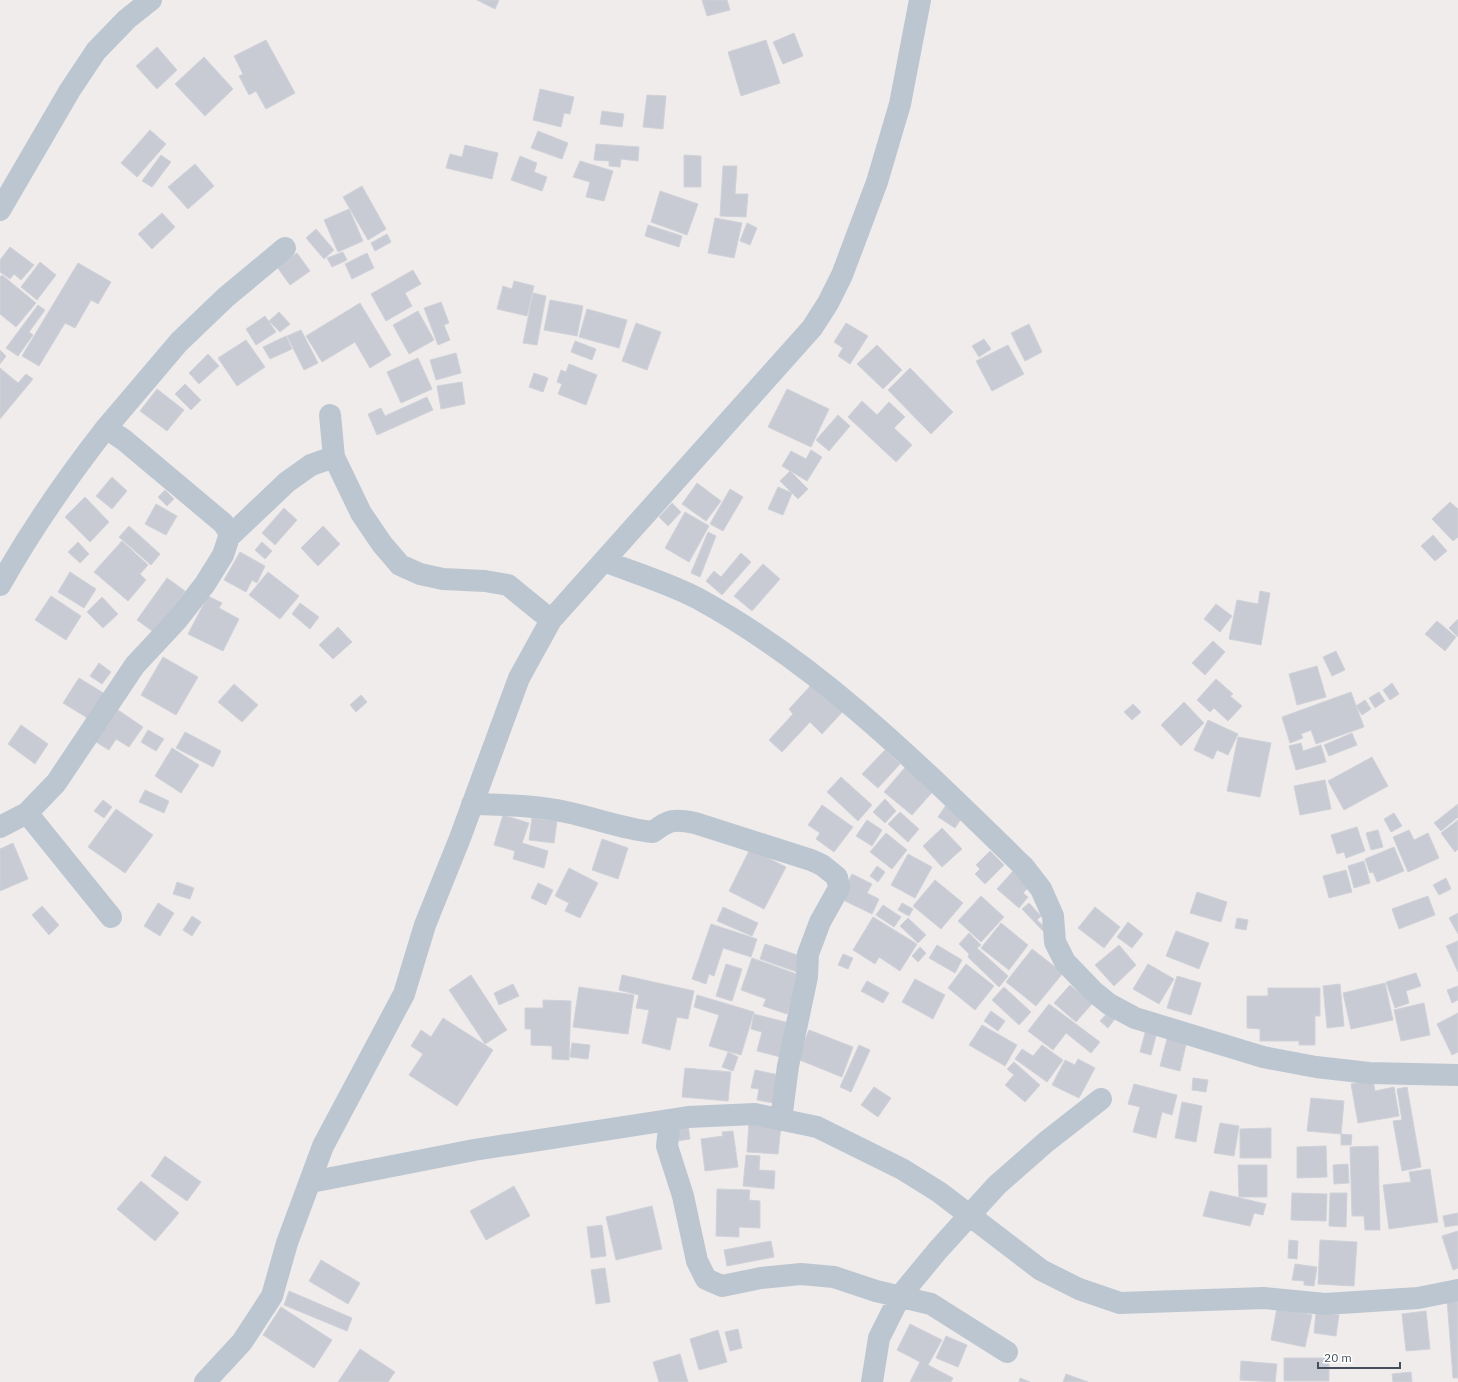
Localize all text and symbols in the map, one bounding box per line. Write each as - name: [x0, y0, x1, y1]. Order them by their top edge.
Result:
- scale bar: [1318, 1344, 1400, 1370]
- text: 20 m: [1324, 1350, 1352, 1365]

